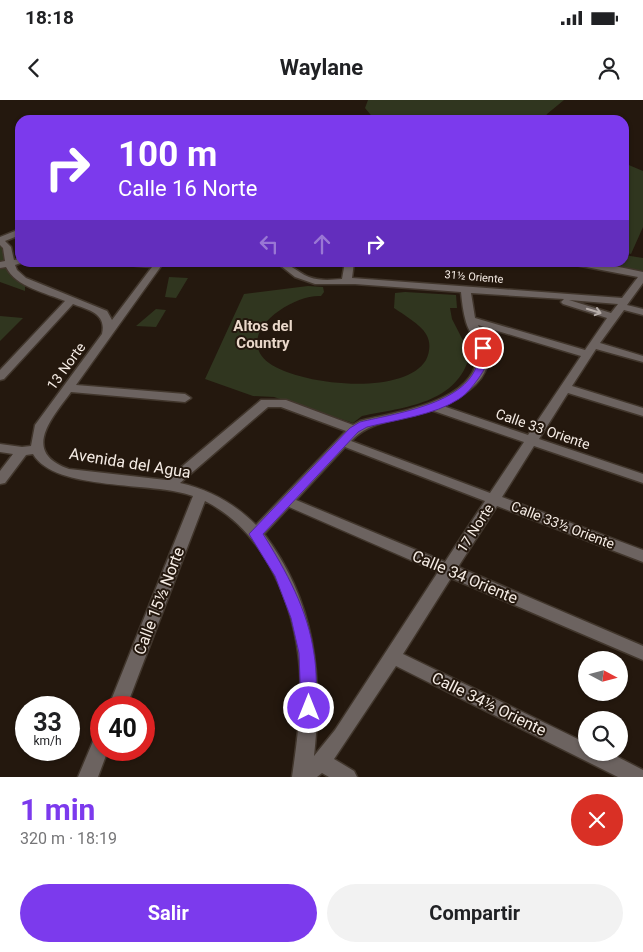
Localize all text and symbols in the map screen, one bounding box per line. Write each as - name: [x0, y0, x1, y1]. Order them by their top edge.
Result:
- text: 18:18: [25, 6, 74, 29]
- icon: back: [20, 54, 48, 82]
- icon: person: [595, 54, 623, 82]
- text: Waylane: [280, 55, 363, 80]
- text: 100 m: [118, 134, 217, 175]
- icon: right: [35, 135, 100, 200]
- text: Calle 16 Norte: [118, 176, 257, 201]
- icon: left: [255, 230, 283, 258]
- icon: ahead: [308, 230, 336, 258]
- icon: right: [361, 230, 389, 258]
- street label: 31½ Oriente: [444, 268, 504, 286]
- one-way arrow: [586, 306, 602, 316]
- district label: Altos del Country: [233, 317, 293, 352]
- pin: [462, 327, 504, 369]
- icon: arrive: [469, 334, 497, 362]
- street label: 13 Norte: [44, 339, 88, 393]
- street label: Calle 33 Oriente: [494, 405, 592, 453]
- street label: Avenida del Agua: [68, 444, 192, 482]
- street label: Calle 33½ Oriente: [509, 498, 617, 552]
- street label: 17 Norte: [454, 501, 496, 555]
- street label: Calle 15½ Norte: [130, 544, 188, 658]
- street label: Calle 34 Oriente: [409, 546, 521, 608]
- north arrow: [578, 651, 628, 701]
- map controls: [578, 651, 628, 761]
- street label: Calle 34½ Oriente: [429, 668, 549, 740]
- position arrow: [282, 681, 334, 733]
- speed limit sign: 40: [90, 696, 155, 761]
- text: 33: [33, 708, 62, 737]
- button: search: [578, 711, 628, 761]
- text: km/h: [33, 734, 62, 748]
- text: 1 min: [20, 792, 95, 827]
- button: close: [571, 794, 623, 846]
- text: 320 m · 18:19: [20, 829, 117, 848]
- button: Salir: [20, 884, 317, 942]
- button: Compartir: [327, 884, 623, 942]

